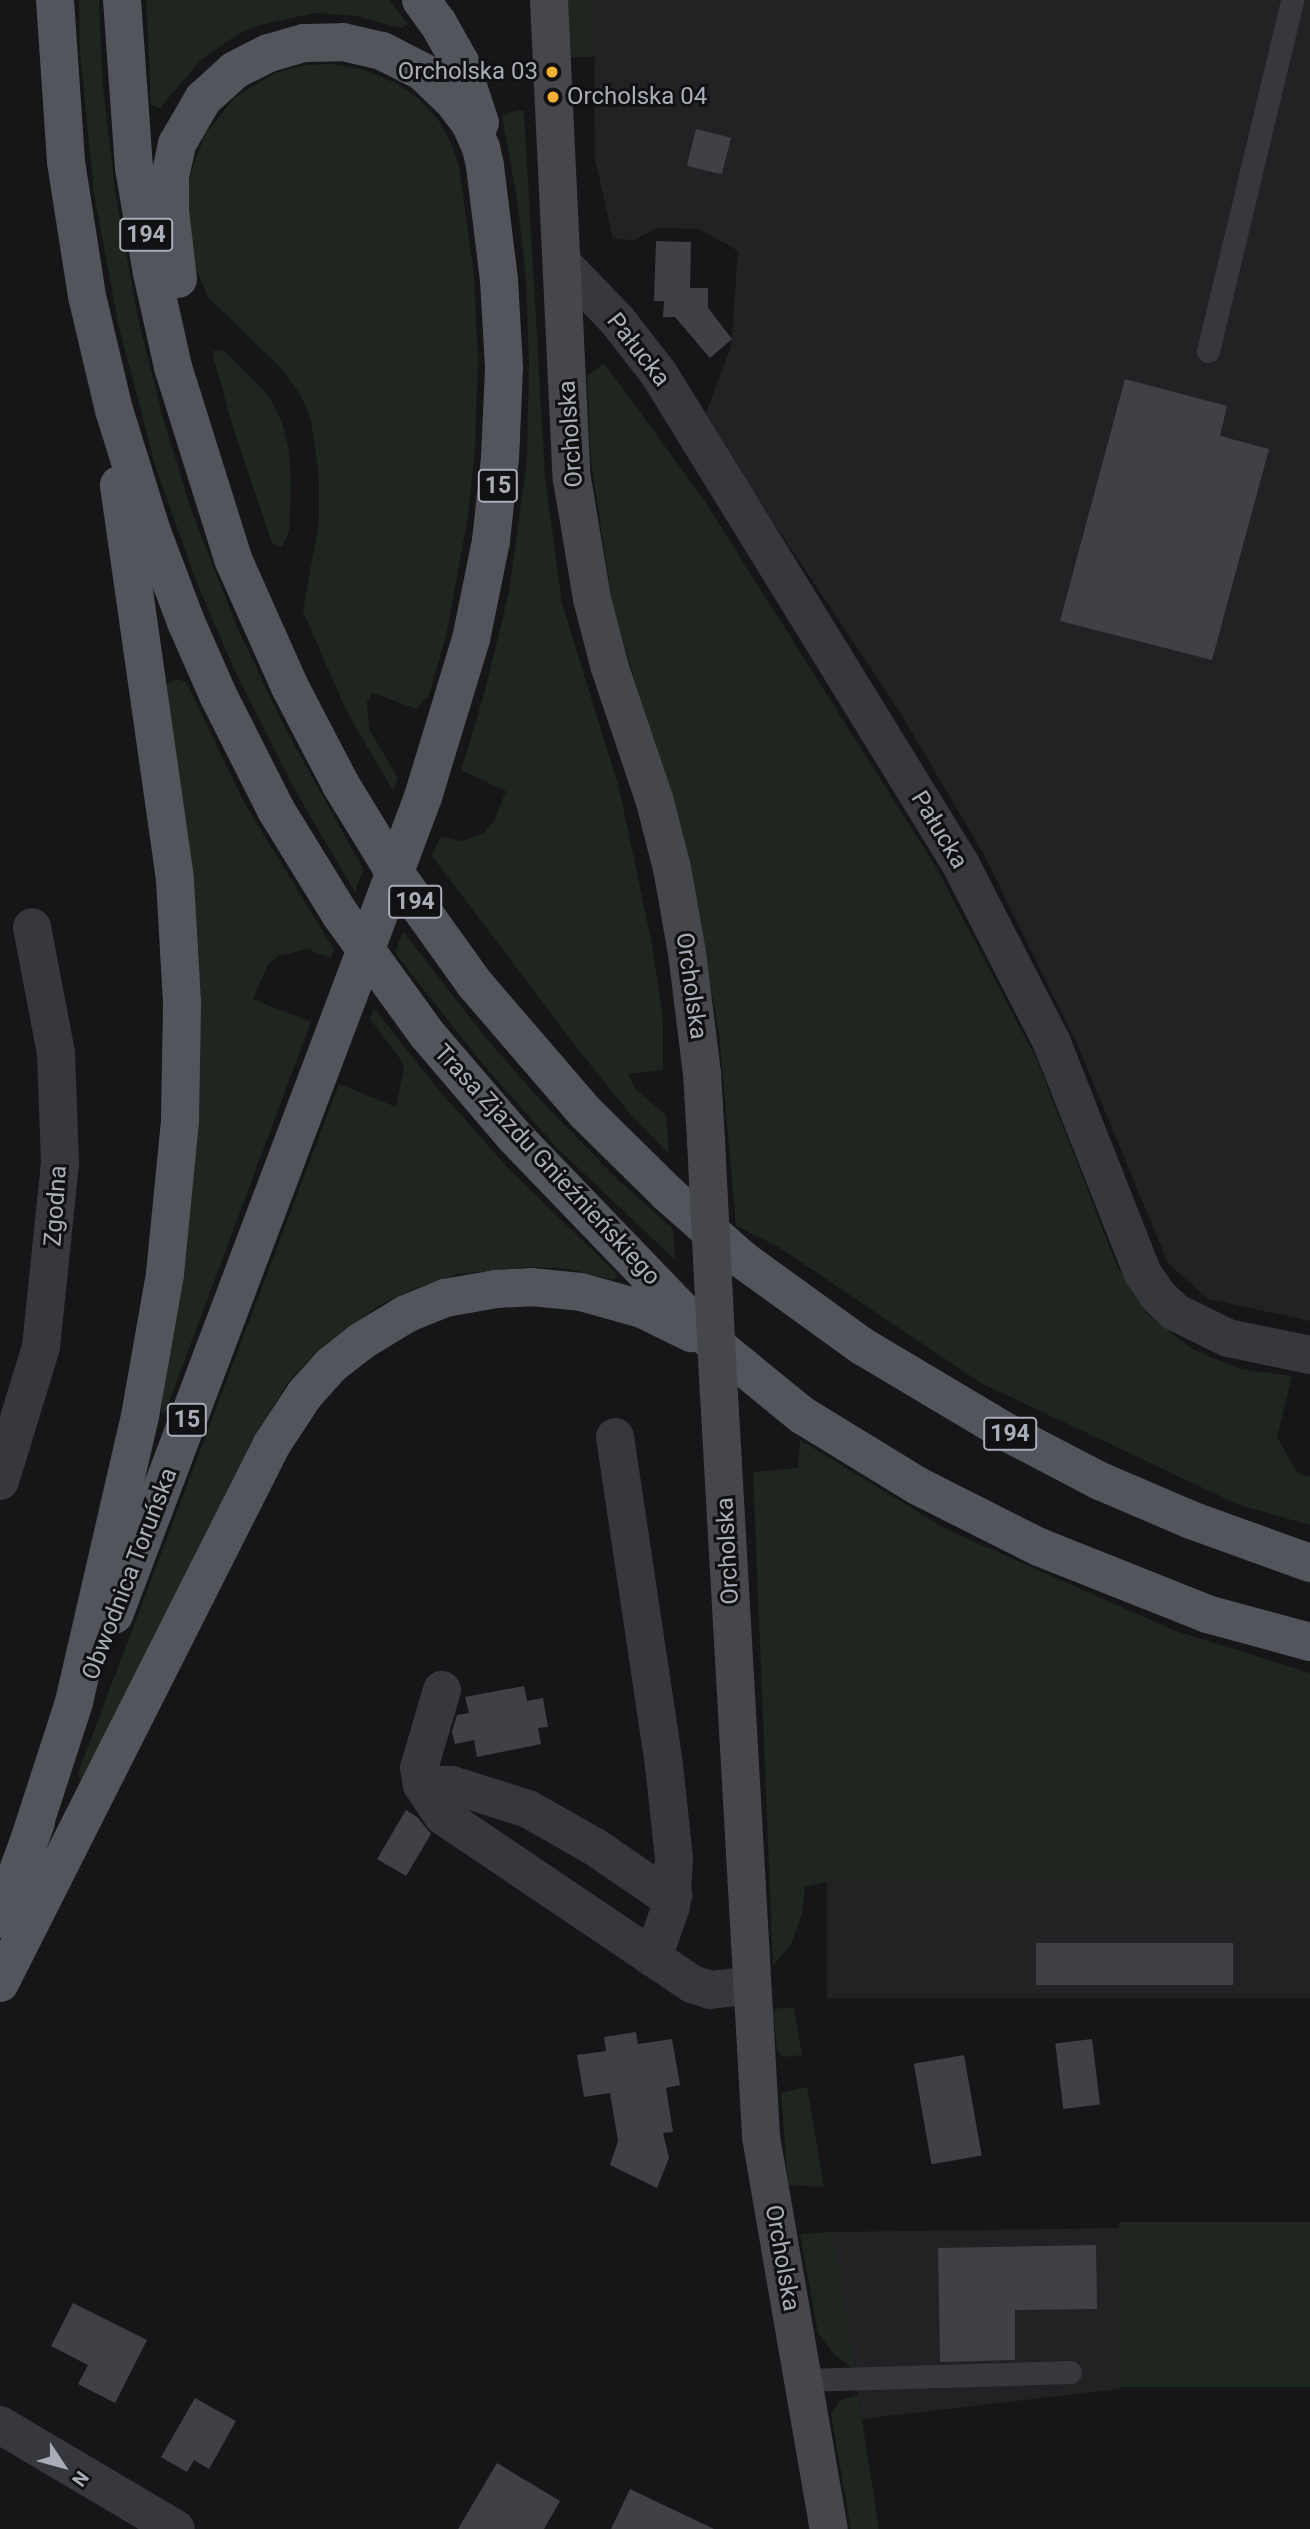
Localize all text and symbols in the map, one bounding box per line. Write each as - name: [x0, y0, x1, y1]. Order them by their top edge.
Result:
- place label: Orcholska 03: [398, 58, 538, 86]
- marker: Orcholska 03: [544, 64, 560, 80]
- place label: Orcholska 04: [567, 83, 707, 111]
- marker: Orcholska 04: [545, 89, 561, 105]
- road number: 194: [118, 216, 174, 254]
- street label: Pałucka: [600, 307, 676, 393]
- street label: Orcholska: [553, 379, 589, 489]
- road number: 15: [477, 466, 519, 506]
- street label: Pałucka: [905, 786, 973, 874]
- road number: 194: [387, 882, 443, 922]
- street label: Orcholska: [669, 931, 713, 1041]
- street label: Trasa Zjazdu Gnieźnieńskiego: [428, 1039, 666, 1291]
- street label: Zgodna: [39, 1165, 73, 1247]
- road number: 15: [166, 1400, 208, 1440]
- road number: 194: [982, 1414, 1038, 1454]
- street label: Obwodnica Toruńska: [76, 1464, 184, 1684]
- street label: Orcholska: [711, 1497, 745, 1605]
- street label: Orcholska: [758, 2203, 806, 2313]
- north arrow: [28, 2431, 98, 2501]
- text: N: [67, 2466, 94, 2491]

